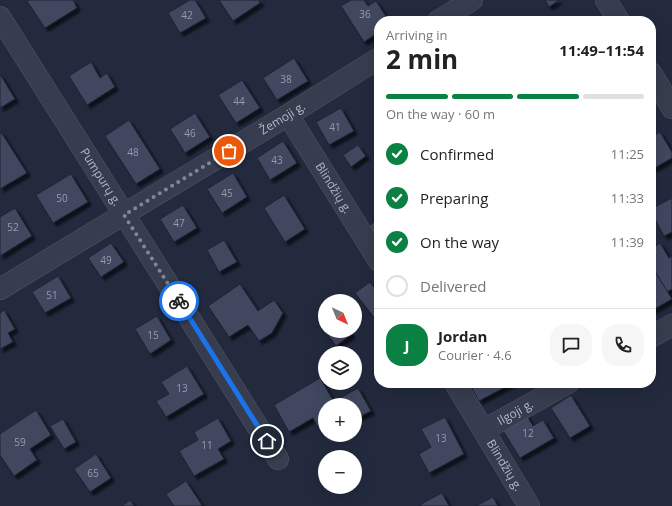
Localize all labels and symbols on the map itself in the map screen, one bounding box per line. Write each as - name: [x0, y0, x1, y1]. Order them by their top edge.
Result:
- house number: 36: [359, 7, 371, 21]
- house number: 42: [181, 8, 193, 22]
- house number: 38: [280, 72, 292, 86]
- house number: 44: [233, 94, 245, 108]
- street label: Žemoji g.: [256, 97, 308, 138]
- house number: 41: [329, 120, 341, 134]
- house number: 46: [184, 126, 196, 140]
- pin: [212, 134, 246, 168]
- street label: Pumpurų g.: [76, 144, 126, 209]
- house number: 48: [127, 145, 139, 159]
- house number: 43: [271, 153, 283, 167]
- street label: Blindžių g.: [312, 159, 356, 217]
- house number: 45: [221, 186, 233, 200]
- house number: 50: [56, 191, 68, 205]
- house number: 47: [173, 216, 185, 230]
- house number: 52: [7, 220, 19, 234]
- house number: 49: [100, 253, 112, 267]
- courier: [159, 281, 199, 321]
- house number: 51: [46, 288, 58, 302]
- north arrow: [318, 294, 362, 338]
- house number: 15: [147, 328, 159, 342]
- house number: 13: [176, 381, 188, 395]
- street label: Ilgoji g.: [494, 395, 536, 429]
- pin: [250, 424, 284, 458]
- house number: 12: [522, 426, 534, 440]
- house number: 13: [435, 431, 447, 445]
- house number: 59: [14, 435, 26, 449]
- street label: Blindžių g.: [483, 436, 527, 494]
- house number: 11: [201, 438, 213, 452]
- house number: 65: [87, 466, 99, 480]

